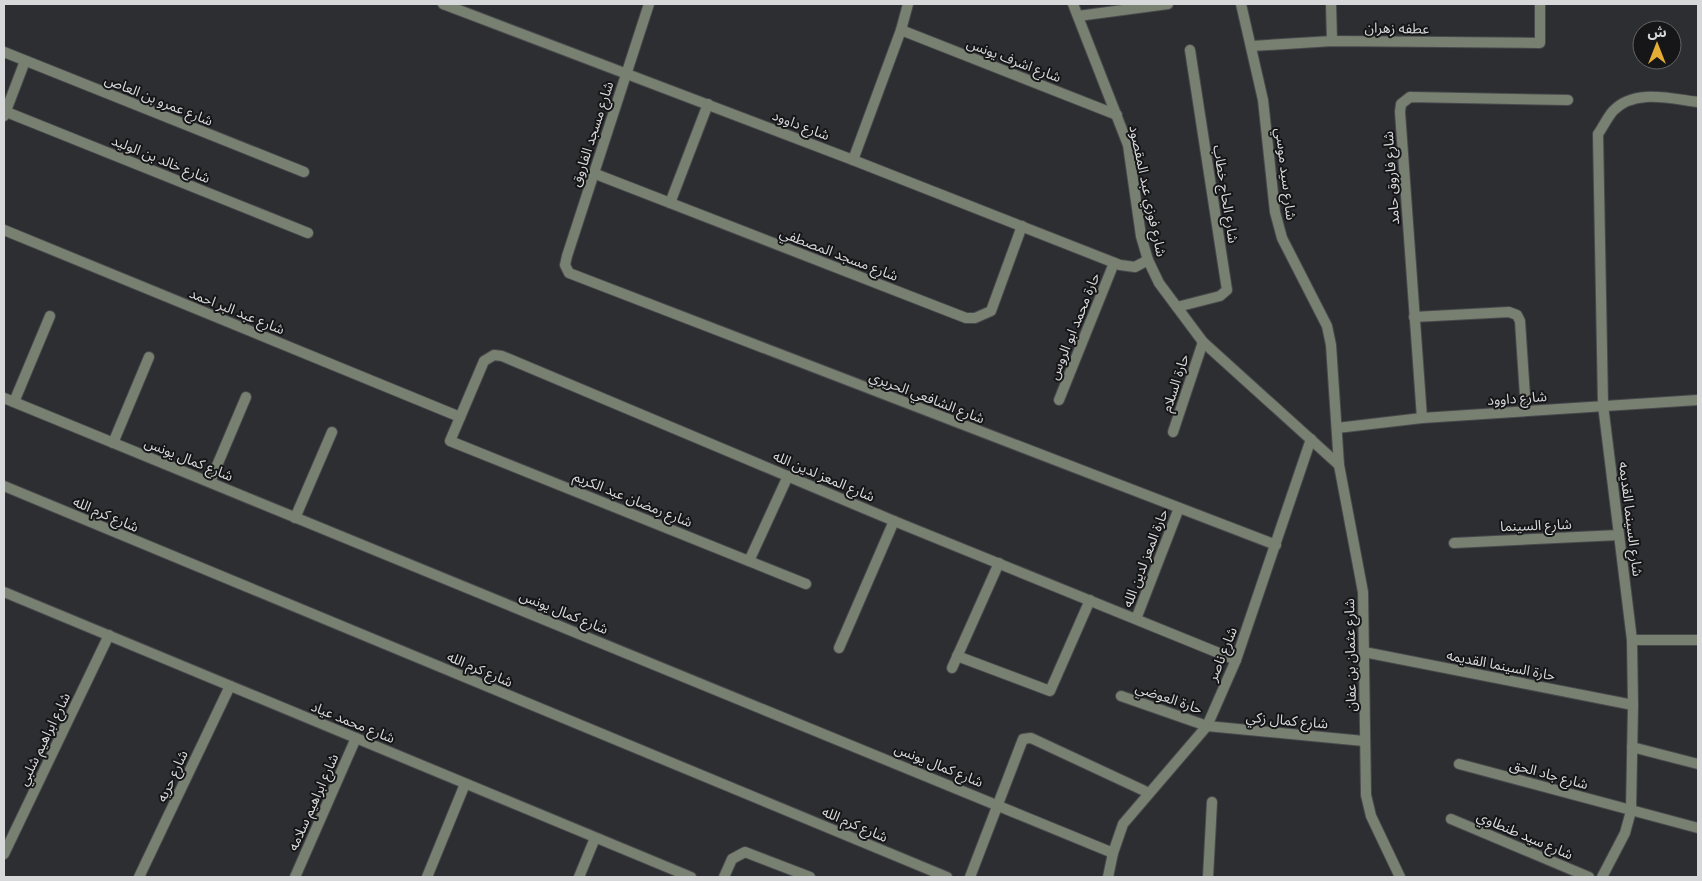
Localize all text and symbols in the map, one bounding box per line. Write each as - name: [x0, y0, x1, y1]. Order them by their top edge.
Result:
- street label: عطفه زهران: [1364, 19, 1430, 38]
- north arrow: [1632, 20, 1682, 70]
- text: ش: [1647, 24, 1667, 40]
- street label: شارع اشرف يونس: [964, 35, 1063, 88]
- street label: شارع عمرو بن العاص: [102, 71, 215, 132]
- street label: شارع مسجد الفاروق: [567, 79, 619, 190]
- street label: شارع داوود: [769, 107, 832, 146]
- street label: شارع فوزي عبد المقصود: [1123, 124, 1170, 259]
- street label: شارع سيد موسي: [1269, 127, 1300, 222]
- street label: شارع فاروق حامد: [1380, 130, 1405, 225]
- street label: شارع خالد بن الوليد: [108, 132, 213, 189]
- street label: شارع الحاج خطاب: [1207, 144, 1242, 245]
- street label: شارع مسجد المصطفي: [777, 224, 900, 287]
- street label: حارة محمد ابو الروس: [1045, 270, 1104, 382]
- street label: شارع عبد البر احمد: [186, 285, 287, 340]
- street label: حارة السلام: [1158, 352, 1195, 415]
- street label: شارع الشافعي الحريري: [866, 368, 987, 429]
- street label: شارع داوود: [1487, 388, 1548, 411]
- street label: شارع كمال يونس: [141, 434, 236, 487]
- street label: شارع المعز لدين الله: [770, 447, 877, 507]
- street label: شارع السينما القديمه: [1613, 461, 1646, 578]
- street label: شارع رمضان عبد الكريم: [570, 468, 695, 533]
- street label: شارع كرم الله: [70, 493, 141, 538]
- street label: حارة المعز لدين الله: [1119, 507, 1172, 610]
- street label: شارع السينما: [1500, 516, 1572, 537]
- street label: شارع كمال يونس: [516, 587, 611, 640]
- street label: شارع عثمان بن عفان: [1341, 598, 1362, 712]
- street label: شارع ناصر: [1204, 625, 1243, 685]
- street label: حارة السينما القديمه: [1445, 647, 1557, 684]
- street label: شارع كرم الله: [444, 648, 515, 693]
- street label: حارة العوضي: [1132, 679, 1205, 720]
- street label: شارع ابراهيم شلبي: [15, 690, 76, 789]
- street label: شارع محمد عياد: [308, 698, 397, 749]
- street label: شارع كمال زكي: [1245, 708, 1329, 735]
- street label: شارع كمال يونس: [891, 740, 986, 793]
- street label: شارع حريه: [153, 748, 194, 806]
- street label: شارع ابراهيم سلامه: [284, 751, 344, 854]
- street label: شارع جاد الحق: [1507, 756, 1590, 795]
- street label: شارع كرم الله: [819, 803, 890, 848]
- street label: شارع سيد طنطاوي: [1473, 808, 1576, 865]

